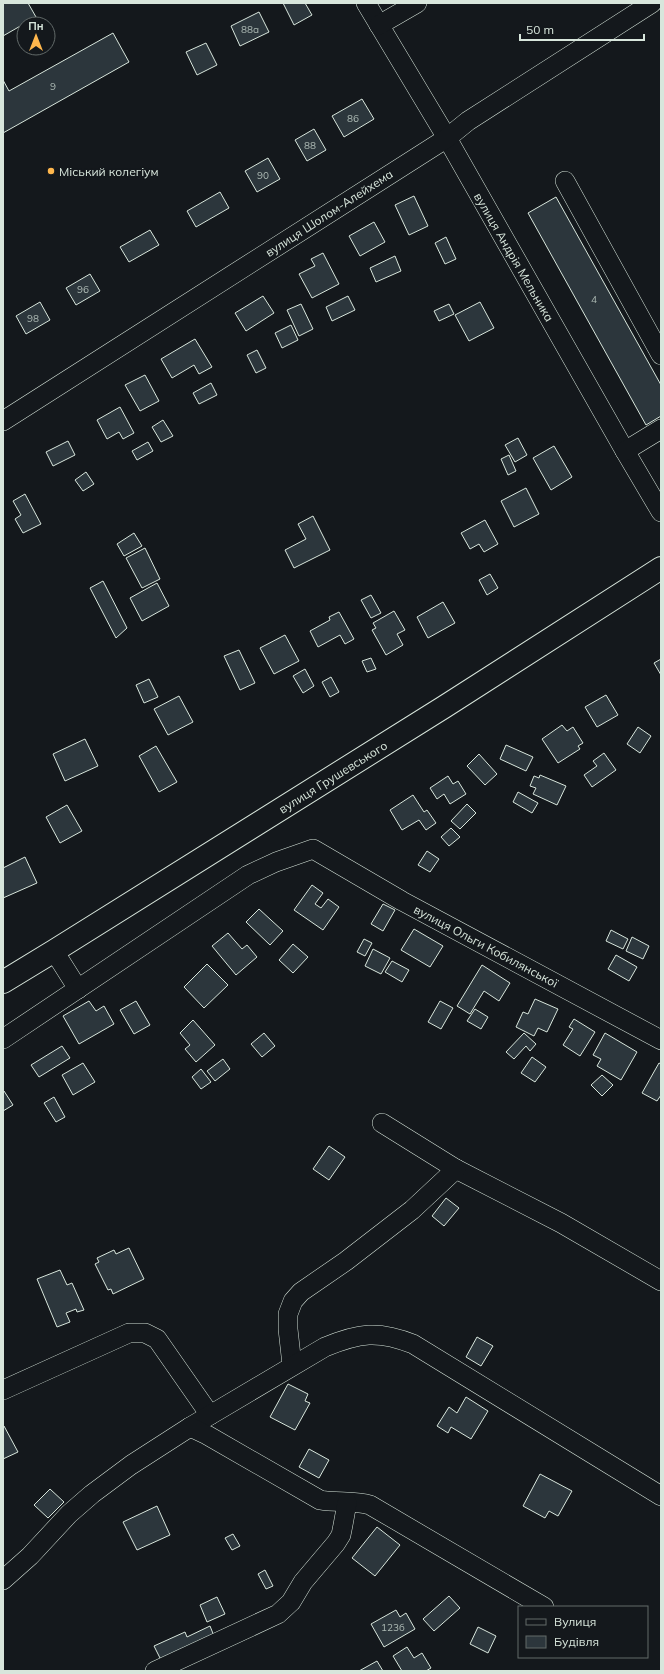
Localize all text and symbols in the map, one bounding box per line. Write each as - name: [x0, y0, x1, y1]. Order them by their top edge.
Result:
- north arrow: [16, 16, 56, 56]
- scale bar: [520, 16, 644, 42]
- text: Пн: [28, 19, 44, 33]
- text: 50 m: [526, 22, 554, 37]
- house number: 88а: [241, 23, 259, 36]
- house number: 9: [50, 80, 56, 93]
- house number: 86: [347, 112, 359, 125]
- house number: 88: [304, 139, 316, 152]
- place label: Міський колегіум: [59, 164, 159, 179]
- marker: Міський колегіум: [46, 166, 56, 176]
- street label: вулиця Шолом-Алейхема: [262, 166, 396, 260]
- house number: 90: [257, 169, 269, 182]
- street label: вулиця Андрія Мельника: [471, 190, 557, 324]
- house number: 96: [77, 283, 89, 296]
- house number: 4: [591, 293, 597, 306]
- house number: 98: [27, 312, 39, 325]
- street label: вулиця Грушевського: [276, 737, 390, 816]
- street label: вулиця Ольги Кобилянської: [411, 902, 562, 991]
- legend: [518, 1606, 648, 1658]
- text: Вулиця: [554, 1614, 596, 1629]
- house number: 123б: [381, 1621, 405, 1634]
- text: Будівля: [554, 1634, 599, 1649]

